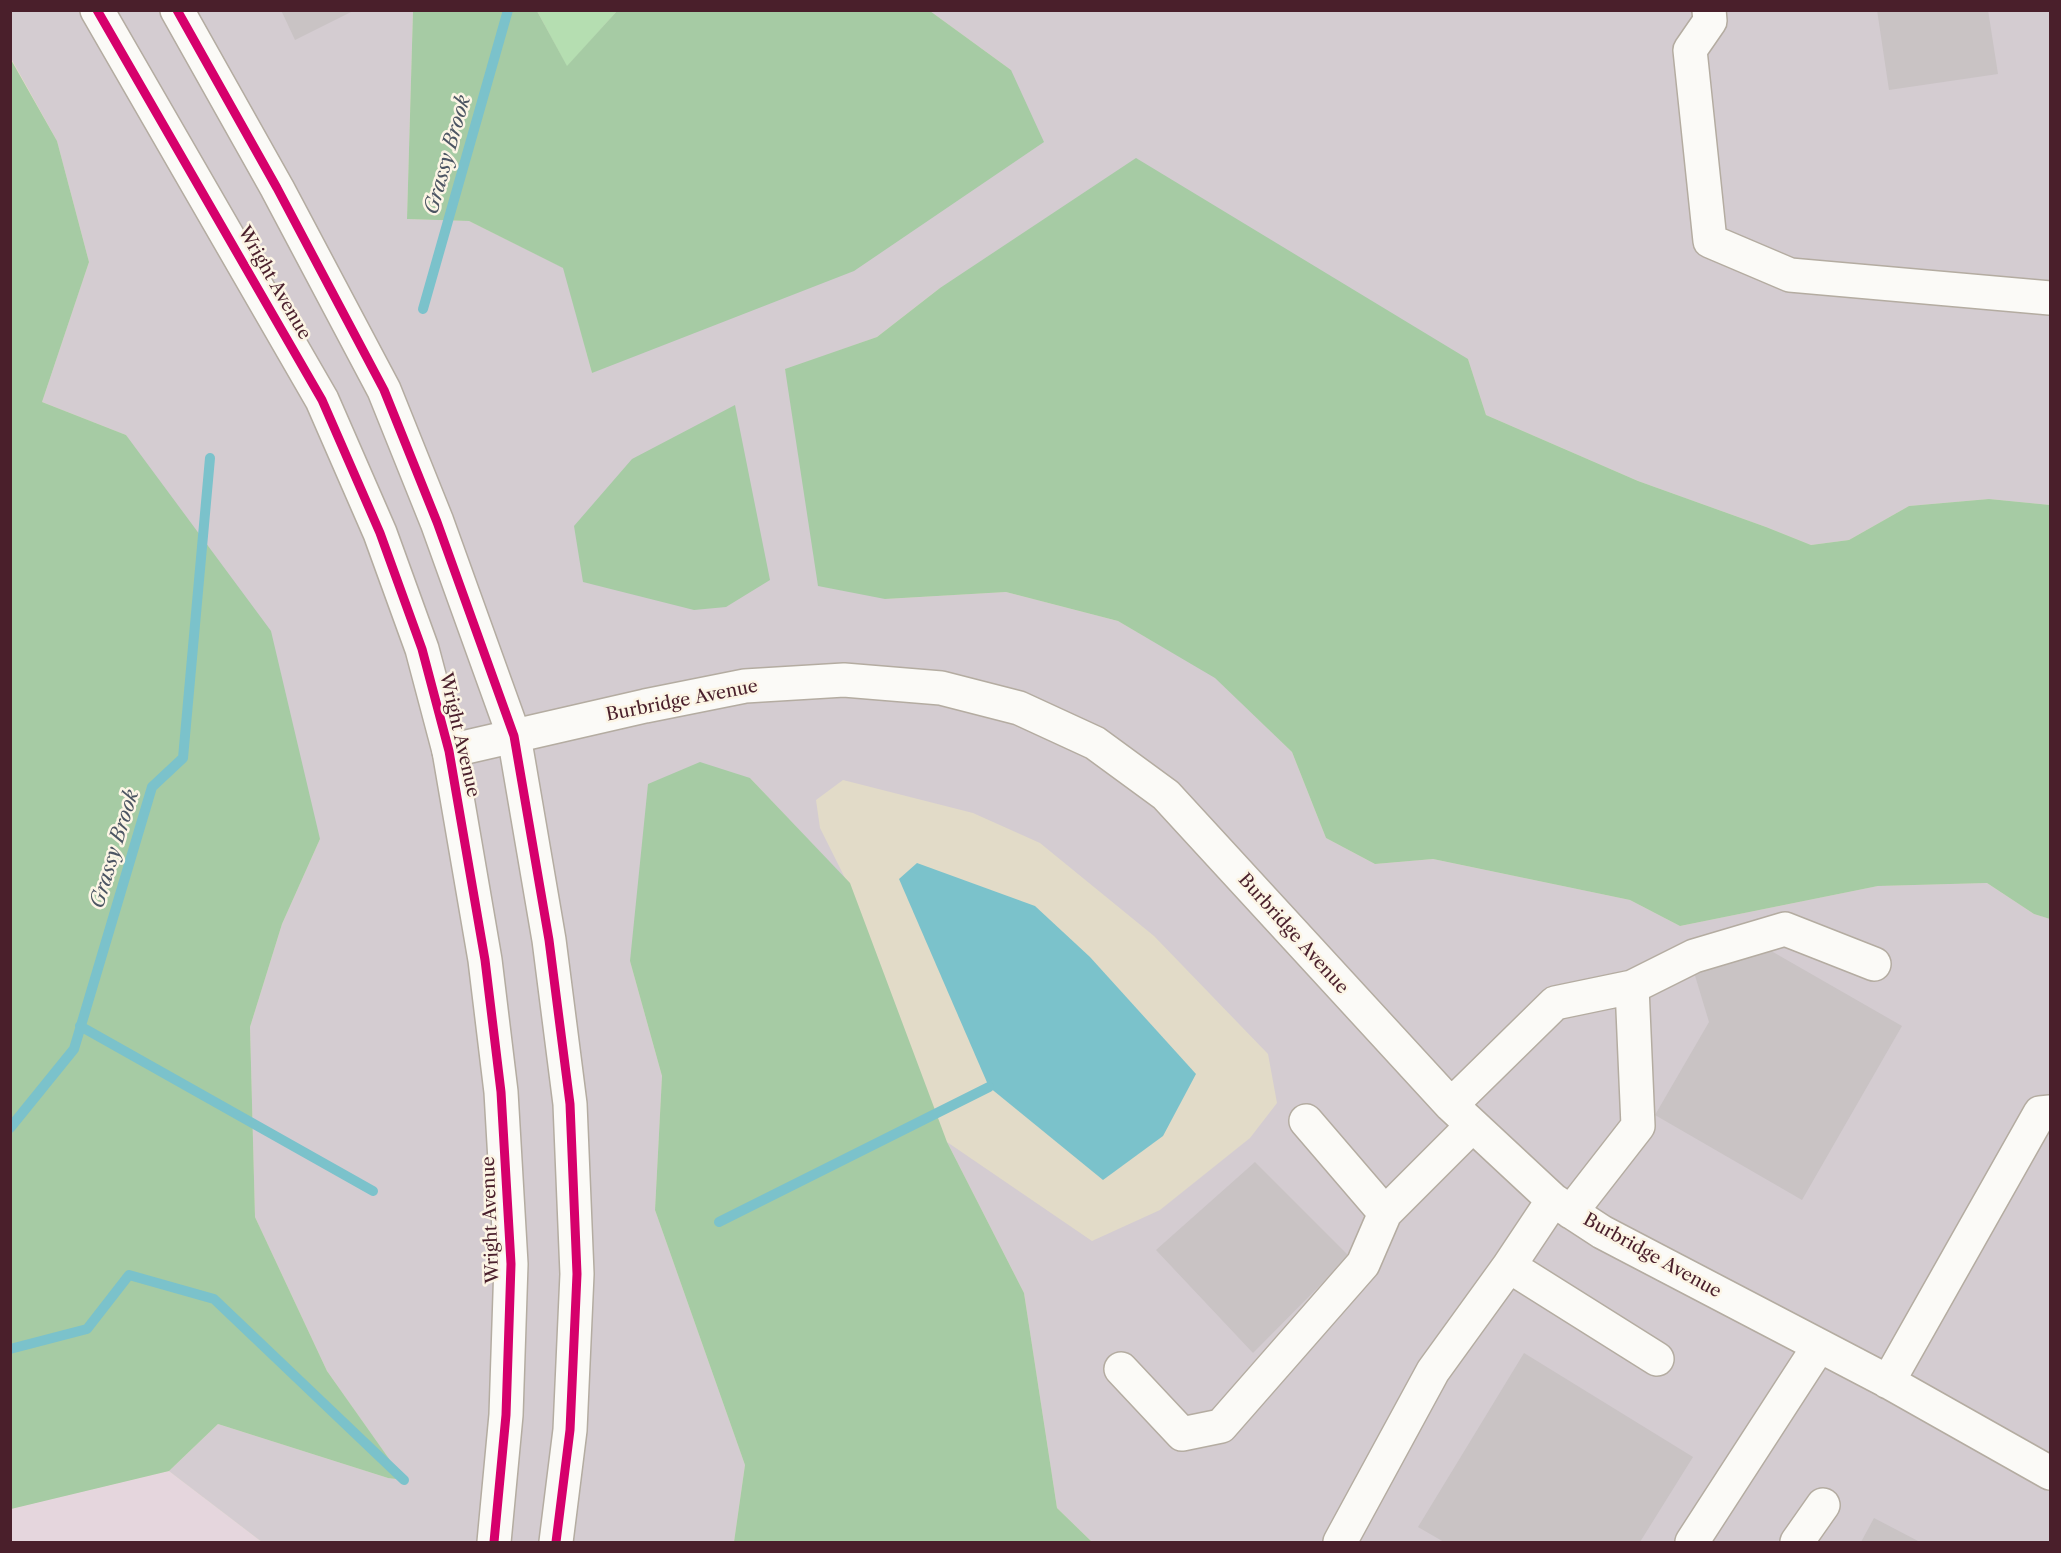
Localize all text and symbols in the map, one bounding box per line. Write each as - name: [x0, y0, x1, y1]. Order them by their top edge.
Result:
- water label: Grassy Brook: [420, 93, 476, 217]
- street label: Wright Avenue: [233, 222, 315, 344]
- street label: Wright Avenue: [434, 671, 484, 799]
- street label: Burbridge Avenue: [604, 676, 760, 726]
- water label: Grassy Brook: [86, 787, 144, 911]
- street label: Burbridge Avenue: [1233, 869, 1353, 999]
- street label: Wright Avenue: [478, 1156, 504, 1284]
- street label: Burbridge Avenue: [1579, 1209, 1725, 1303]

